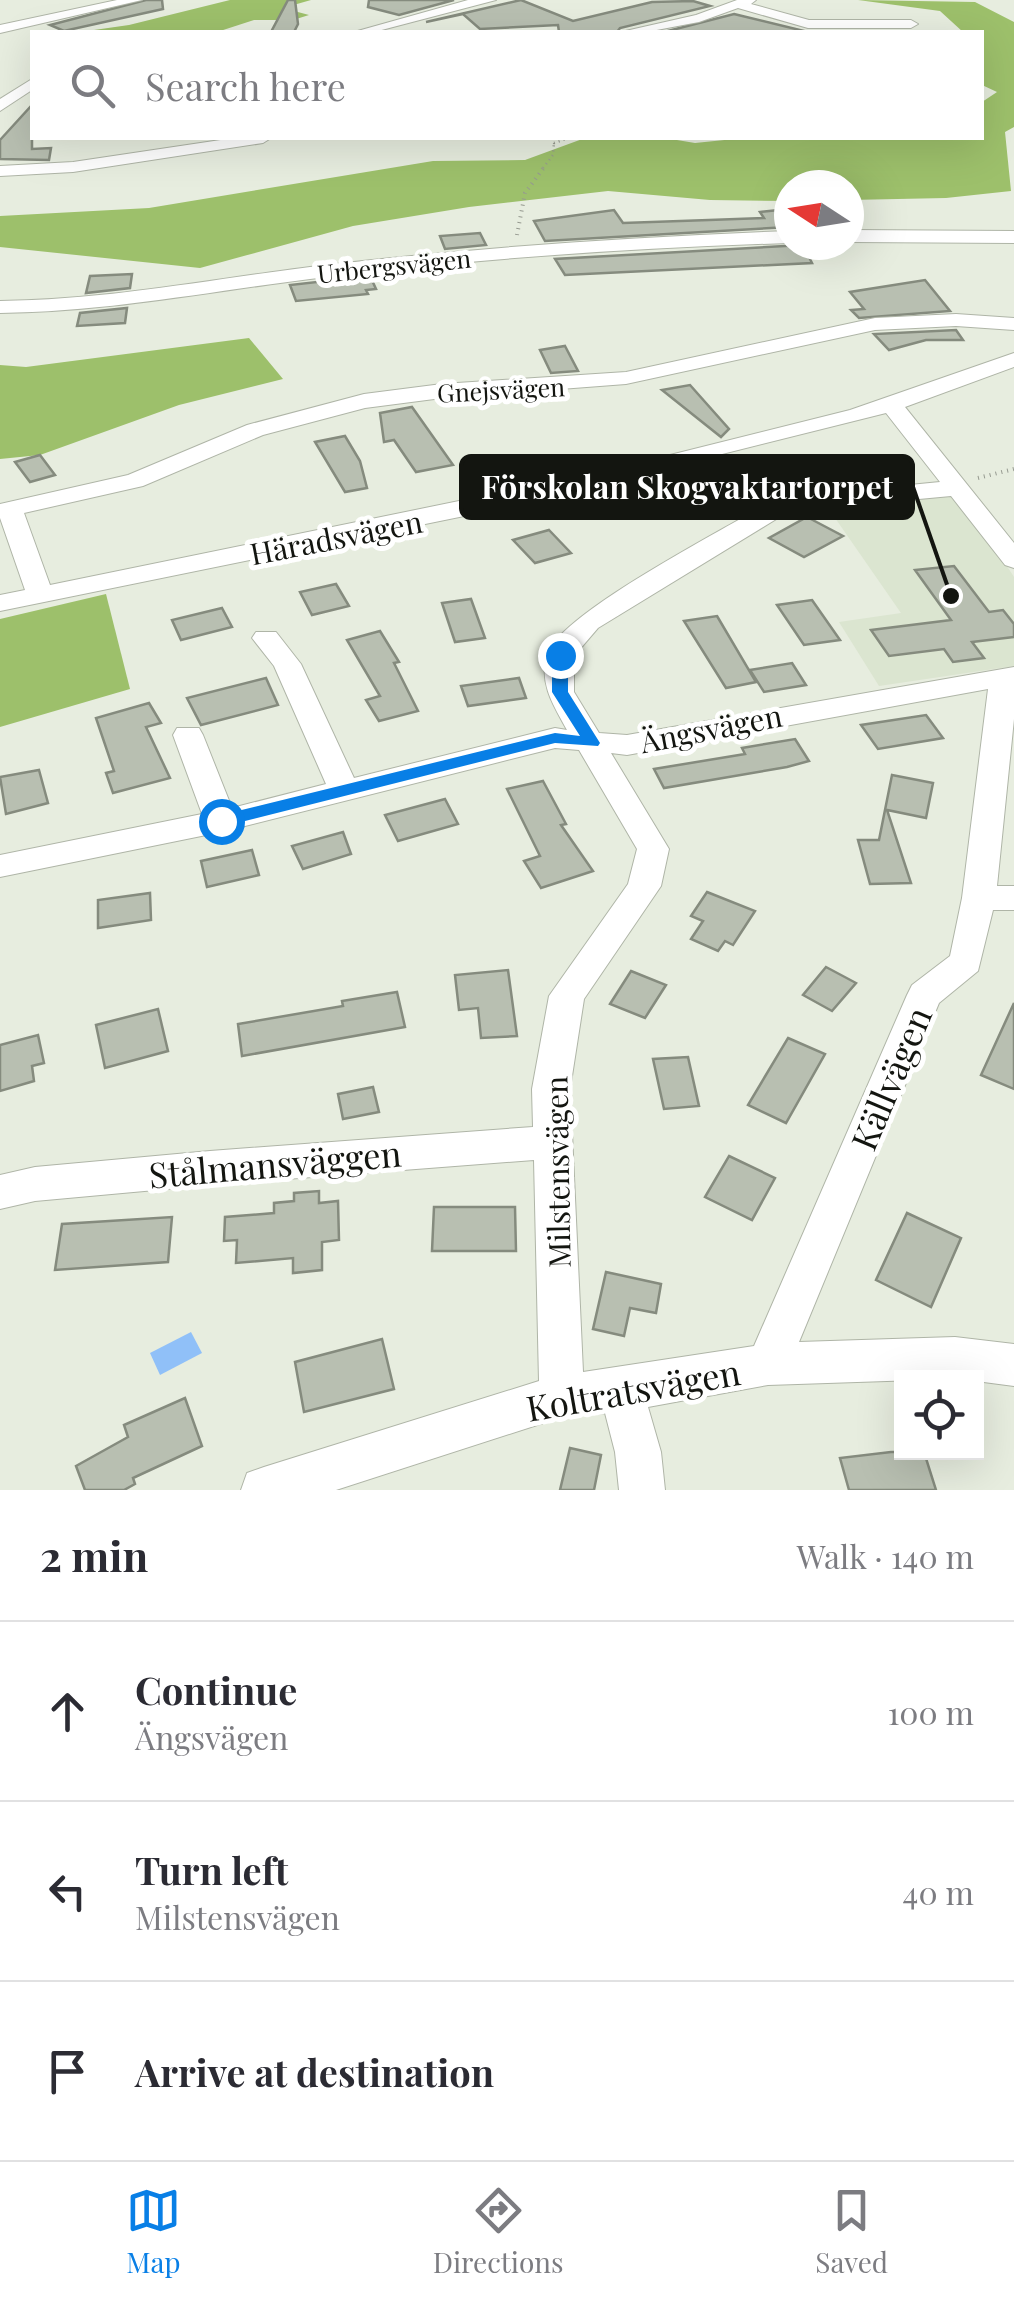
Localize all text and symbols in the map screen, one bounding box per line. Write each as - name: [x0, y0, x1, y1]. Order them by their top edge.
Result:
- search box: [30, 30, 984, 140]
- icon: search: [65, 58, 120, 113]
- text: Search here: [145, 60, 346, 111]
- north arrow: [774, 170, 864, 260]
- street label: Urbergsvägen: [315, 241, 473, 289]
- street label: Gnejsvägen: [436, 369, 566, 409]
- callout: Förskolan Skogvaktartorpet: [461, 456, 913, 518]
- text: Förskolan Skogvaktartorpet: [481, 464, 894, 507]
- street label: Häradsvägen: [246, 501, 426, 573]
- route end: [538, 633, 584, 679]
- street label: Ängsvägen: [636, 695, 785, 762]
- route start: [199, 799, 245, 845]
- street label: Källvägen: [839, 999, 941, 1157]
- street label: Milstensvägen: [535, 1076, 579, 1268]
- street label: Stålmansväggen: [147, 1129, 403, 1197]
- street label: Koltratsvägen: [522, 1347, 744, 1431]
- map controls: [894, 1370, 984, 1460]
- button: locate: [894, 1370, 984, 1460]
- text: 2 min: [40, 1527, 148, 1583]
- text: Walk · 140 m: [797, 1534, 974, 1577]
- text: Continue: [135, 1664, 297, 1715]
- icon: ahead: [40, 1684, 95, 1739]
- text: 100 m: [887, 1690, 974, 1733]
- text: Ängsvägen: [135, 1715, 288, 1758]
- text: Turn left: [135, 1844, 288, 1895]
- icon: left: [40, 1864, 95, 1919]
- text: 40 m: [903, 1870, 974, 1913]
- text: Milstensvägen: [135, 1895, 340, 1938]
- icon: arrive: [40, 2044, 95, 2099]
- text: Arrive at destination: [135, 2046, 494, 2097]
- tab: Map: [126, 2183, 181, 2280]
- tab: Directions: [433, 2183, 564, 2280]
- tab: Saved: [815, 2183, 888, 2280]

